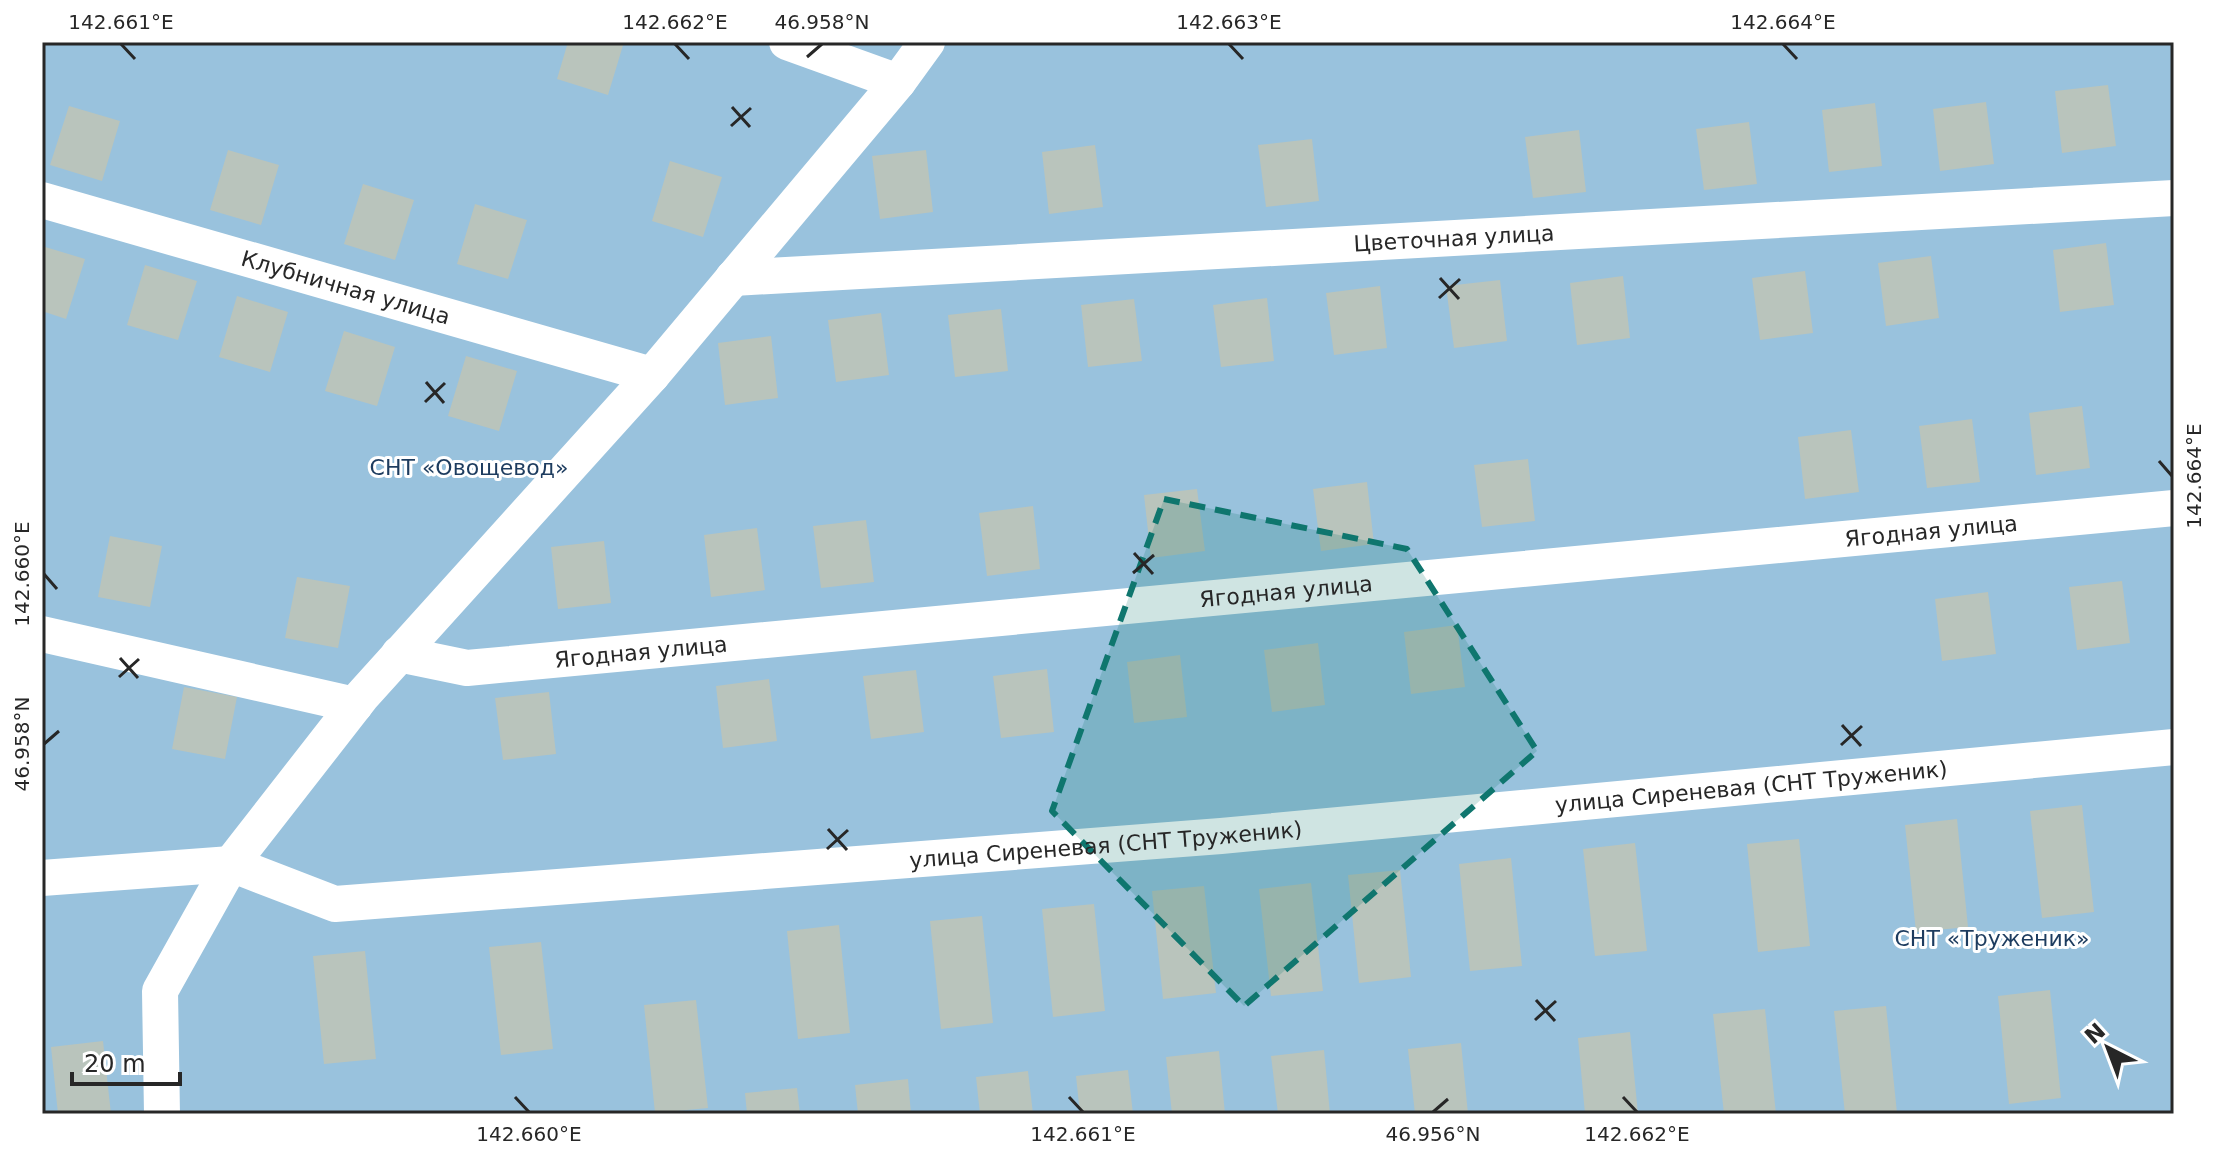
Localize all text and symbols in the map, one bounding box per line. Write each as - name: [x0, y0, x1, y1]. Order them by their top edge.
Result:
- text: 142.661°E: [68, 10, 174, 34]
- text: 142.662°E: [622, 10, 728, 34]
- text: 46.958°N: [775, 10, 869, 34]
- text: 142.663°E: [1176, 10, 1282, 34]
- text: 142.664°E: [1730, 10, 1836, 34]
- street label: Цветочная улица: [1353, 220, 1555, 257]
- street label: Клубничная улица: [238, 246, 453, 329]
- text: 142.664°E: [2182, 423, 2206, 529]
- park label: СНТ «Овощевод»: [370, 455, 568, 480]
- street label: Ягодная улица: [1844, 511, 2019, 552]
- text: 142.660°E: [10, 521, 34, 627]
- street label: Ягодная улица: [1198, 571, 1374, 612]
- street label: Ягодная улица: [553, 632, 728, 673]
- text: 46.958°N: [10, 697, 34, 791]
- street label: улица Сиреневая (СНТ Труженик): [1554, 756, 1949, 818]
- street label: улица Сиреневая (СНТ Труженик): [908, 816, 1303, 873]
- park label: СНТ «Труженик»: [1894, 926, 2090, 951]
- north arrow: [2068, 1008, 2148, 1088]
- text: N: [2080, 1018, 2110, 1049]
- scale bar: [72, 1036, 180, 1086]
- text: 20 m: [84, 1050, 146, 1078]
- text: 142.660°E: [476, 1122, 582, 1146]
- text: 142.661°E: [1030, 1122, 1136, 1146]
- text: 46.956°N: [1386, 1122, 1480, 1146]
- text: 142.662°E: [1584, 1122, 1690, 1146]

